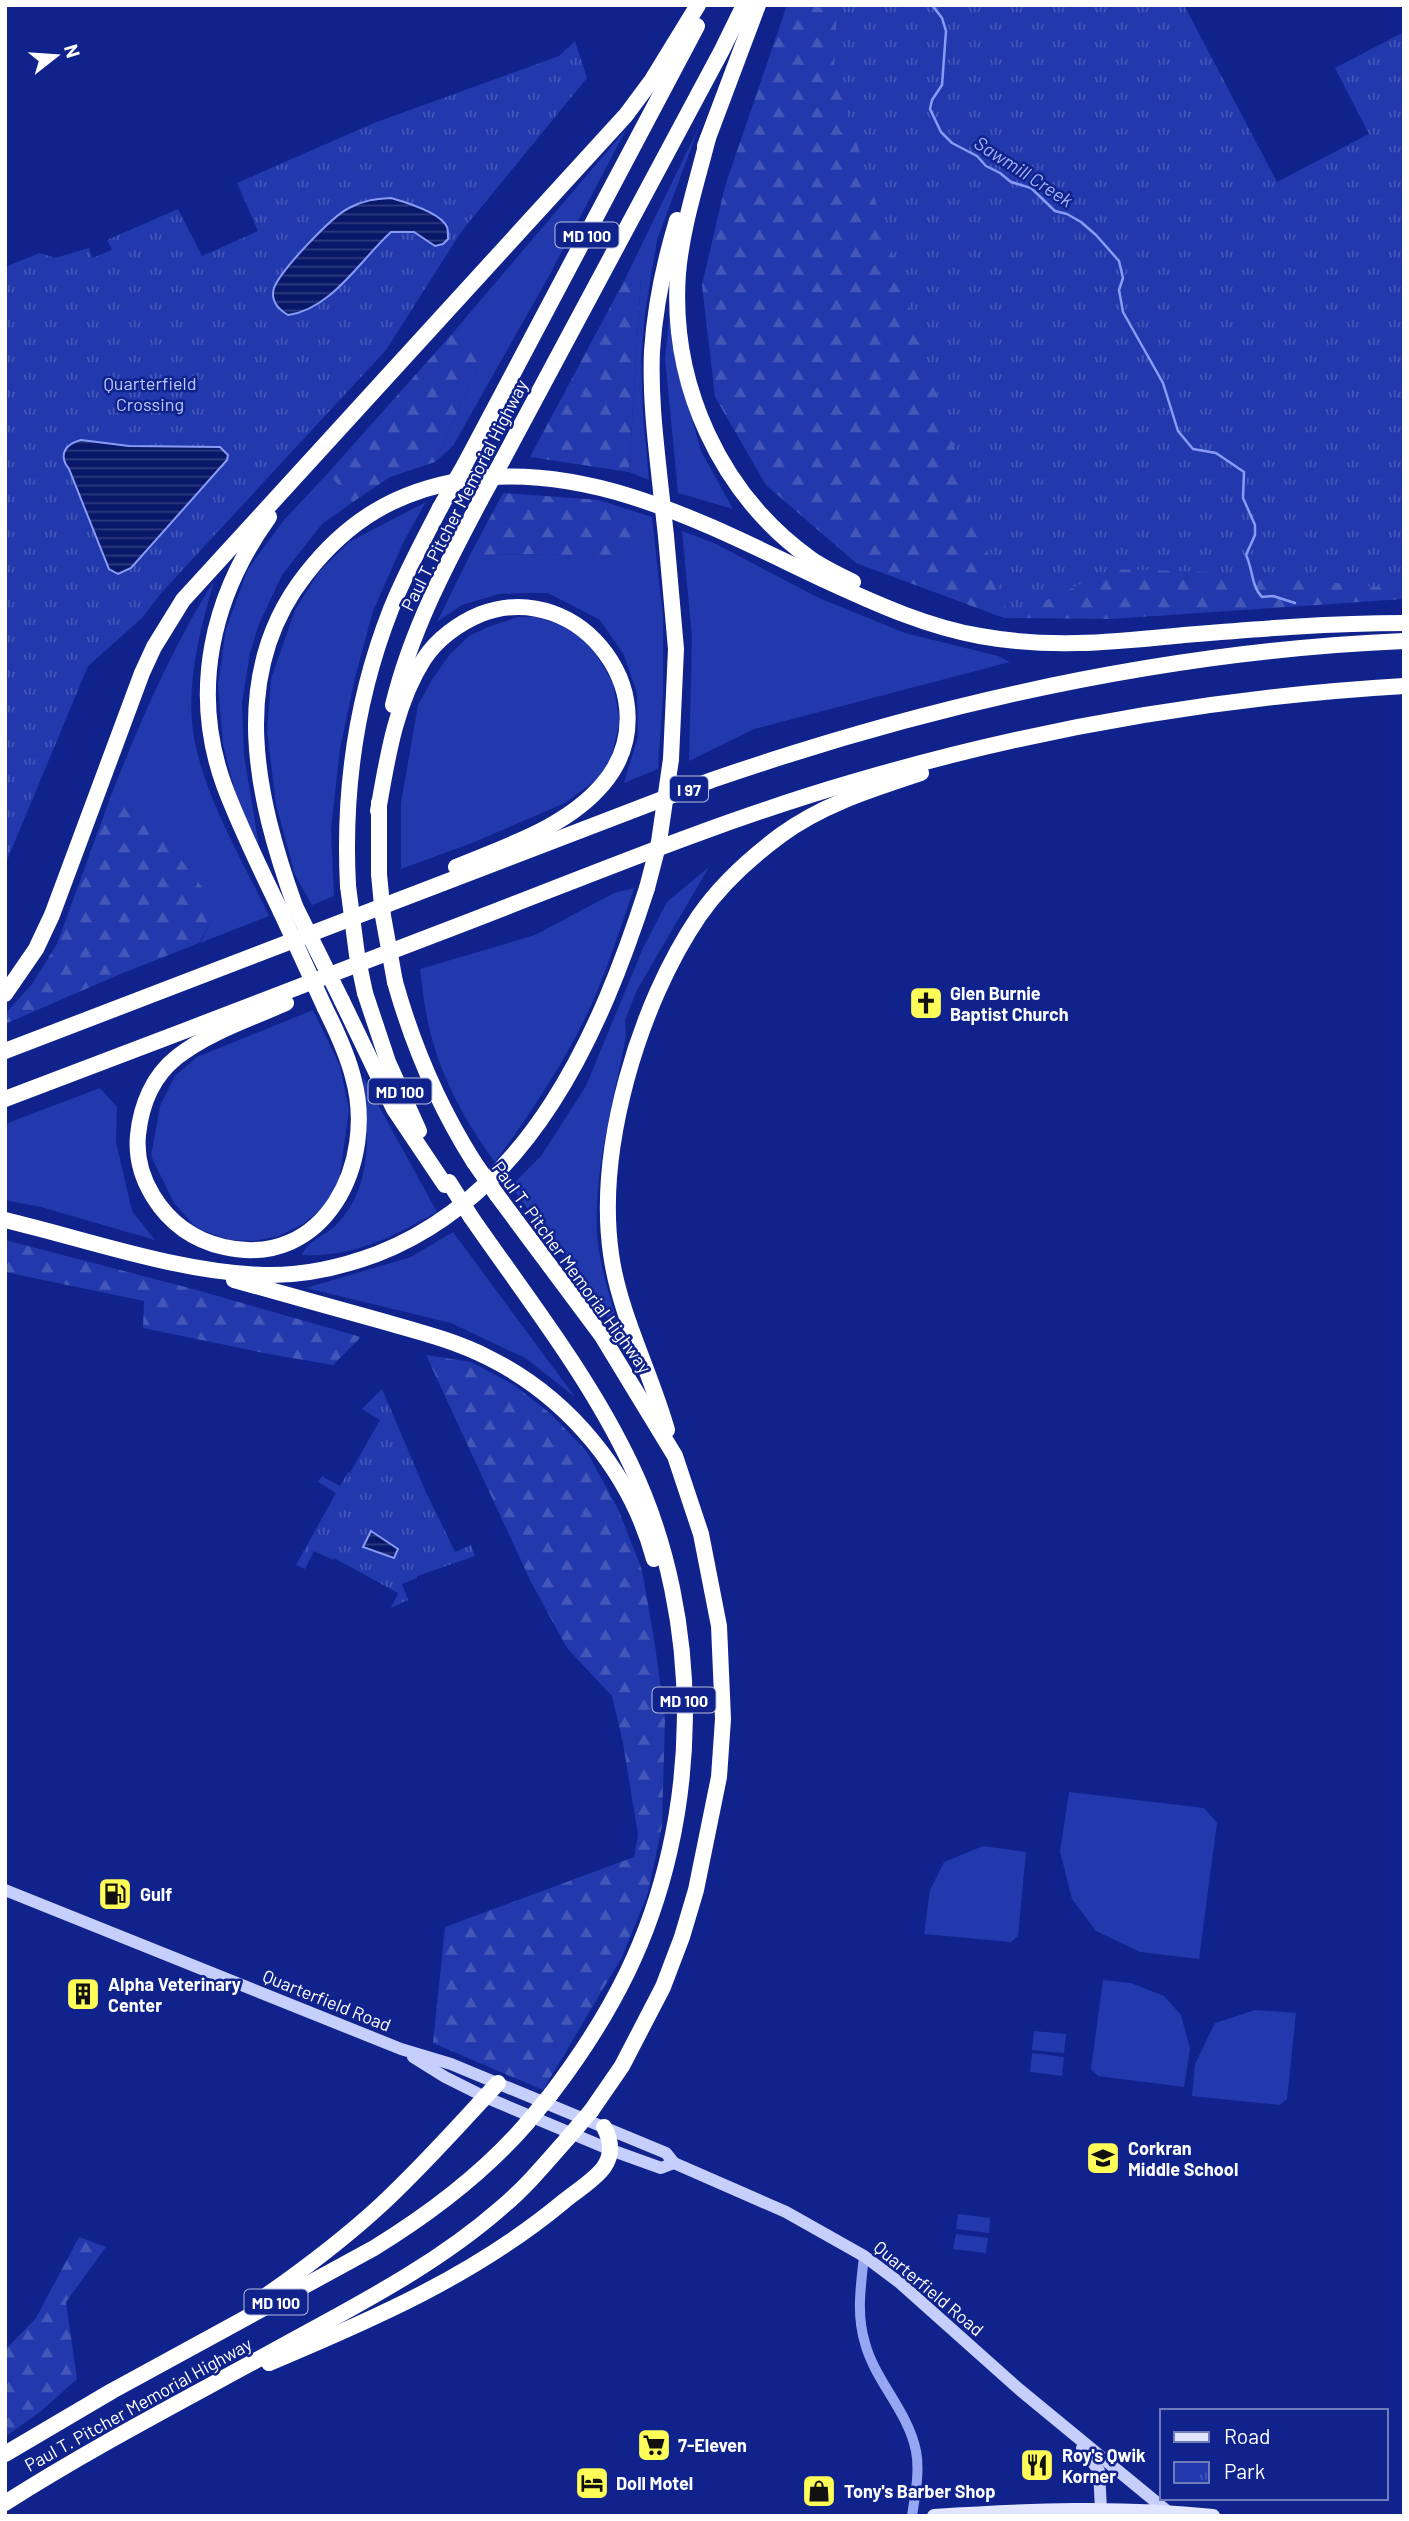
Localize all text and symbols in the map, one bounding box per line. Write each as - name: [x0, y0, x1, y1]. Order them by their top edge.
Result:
- north arrow: [21, 21, 91, 91]
- text: N: [60, 41, 86, 60]
- water label: Sawmill Creek: [970, 131, 1078, 212]
- road number: MD 100: [556, 222, 618, 247]
- park label: Quarterfield Crossing: [103, 372, 197, 415]
- street label: Paul T. Pitcher Memorial Highway: [396, 376, 532, 614]
- road number: I 97: [670, 776, 708, 802]
- place label: Glen Burnie Baptist Church: [950, 982, 1069, 1025]
- church icon: Glen Burnie Baptist Church: [907, 984, 945, 1022]
- road number: MD 100: [368, 1078, 432, 1104]
- street label: Paul T. Pitcher Memorial Highway: [488, 1157, 656, 1377]
- road number: MD 100: [652, 1688, 716, 1712]
- fuel station icon: Gulf: [96, 1875, 134, 1913]
- place label: Gulf: [140, 1883, 172, 1905]
- street label: Quarterfield Road: [260, 1964, 394, 2036]
- place label: Alpha Veterinary Center: [108, 1973, 241, 2016]
- building icon: Alpha Veterinary Center: [64, 1975, 102, 2013]
- place label: Corkran Middle School: [1128, 2137, 1238, 2180]
- school or university icon: Corkran Middle School: [1084, 2139, 1122, 2177]
- street label: Quarterfield Road: [870, 2236, 988, 2340]
- road number: MD 100: [244, 2290, 308, 2314]
- street label: Paul T. Pitcher Memorial Highway: [20, 2332, 256, 2476]
- legend: [1160, 2409, 1388, 2500]
- text: Road: [1224, 2423, 1270, 2448]
- supermarket icon: 7-Eleven: [635, 2426, 673, 2464]
- place label: 7-Eleven: [678, 2434, 747, 2456]
- place label: Roy's Qwik Korner: [1062, 2444, 1146, 2487]
- restaurant icon: Roy's Qwik Korner: [1018, 2446, 1056, 2484]
- text: Park: [1224, 2458, 1265, 2483]
- hotel icon: Doll Motel: [573, 2464, 611, 2502]
- place label: Doll Motel: [616, 2472, 693, 2494]
- shop icon: Tony's Barber Shop: [800, 2472, 838, 2510]
- place label: Tony's Barber Shop: [844, 2480, 996, 2502]

